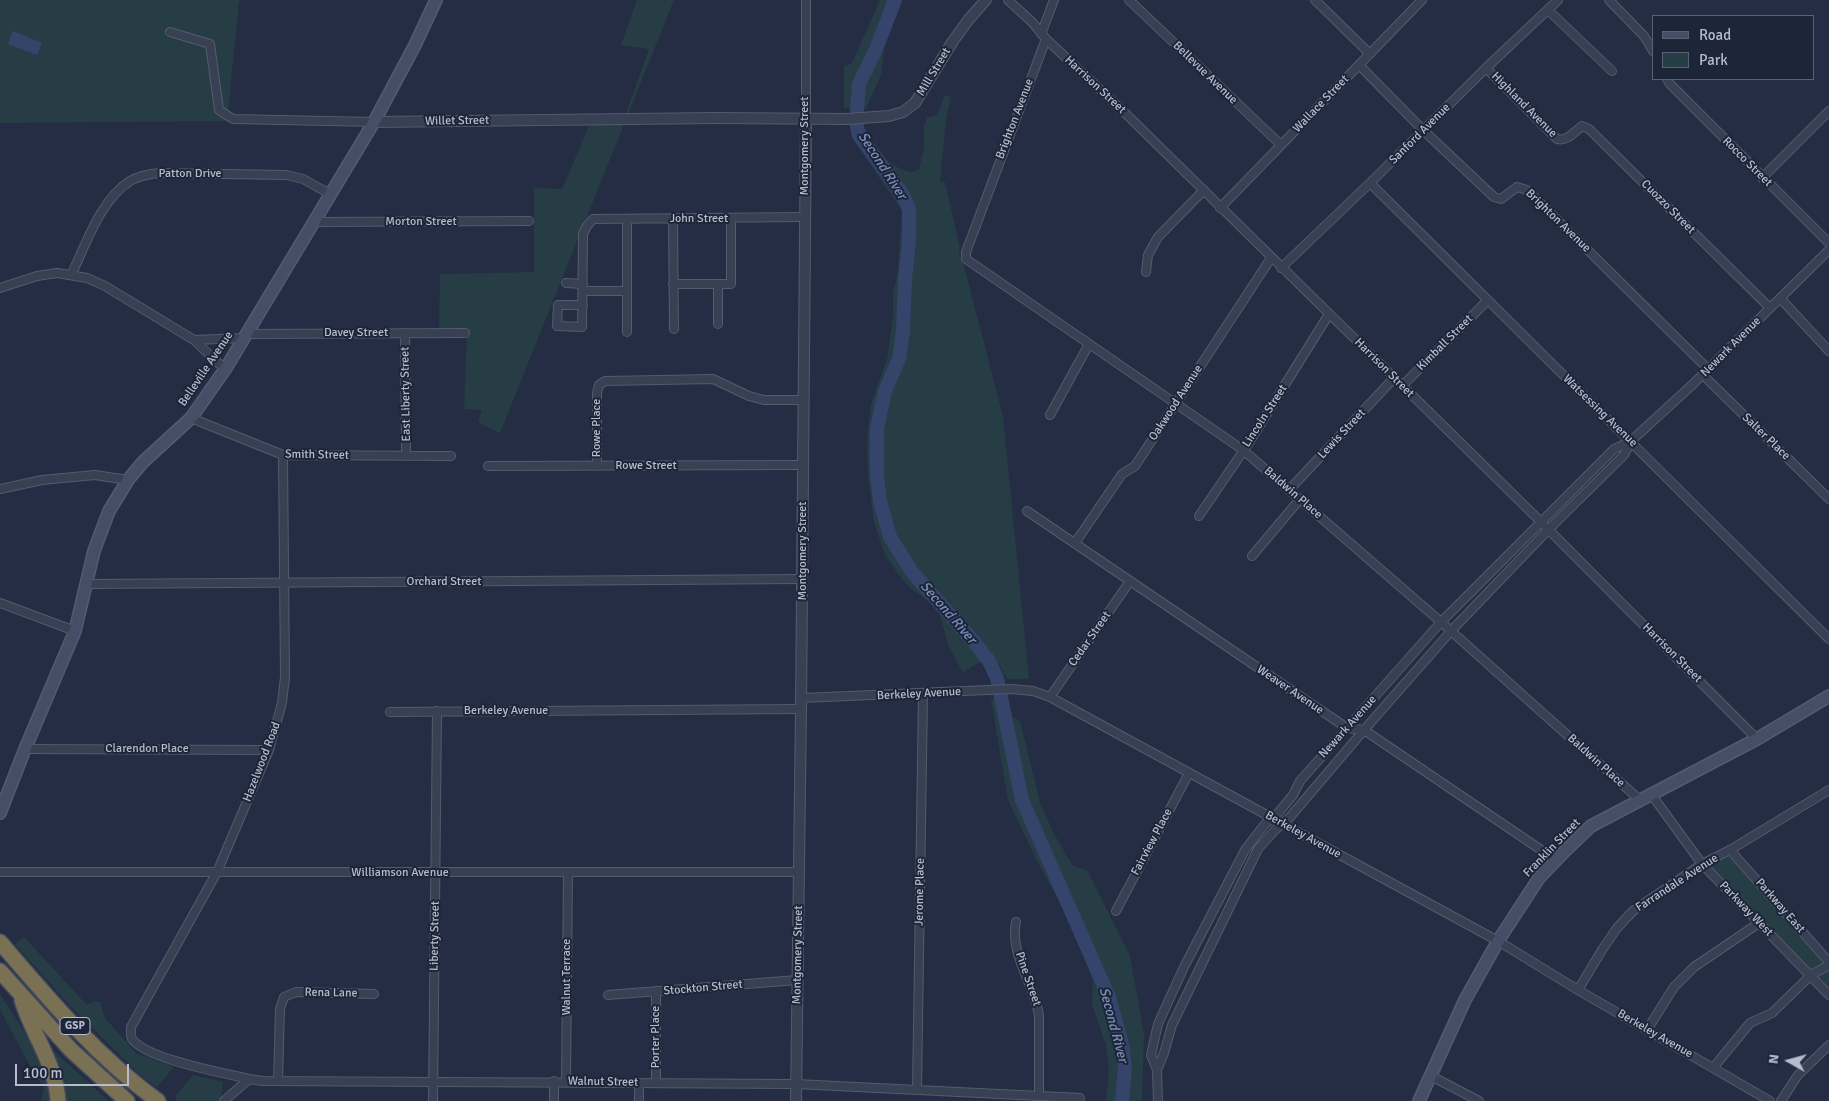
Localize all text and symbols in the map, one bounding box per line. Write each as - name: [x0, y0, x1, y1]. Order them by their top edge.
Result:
- legend: [1652, 15, 1814, 80]
- text: Road: [1699, 26, 1731, 44]
- street label: Bellevue Avenue: [1170, 39, 1240, 107]
- street label: Mill Street: [914, 45, 954, 99]
- text: Park: [1699, 51, 1728, 69]
- street label: Harrison Street: [1061, 53, 1129, 117]
- street label: Highland Avenue: [1488, 69, 1560, 141]
- street label: Wallace Street: [1290, 72, 1352, 136]
- street label: Brighton Avenue: [993, 77, 1037, 161]
- street label: Montgomery Street: [798, 96, 812, 196]
- street label: Sanford Avenue: [1387, 101, 1453, 167]
- street label: Willet Street: [425, 113, 489, 129]
- water label: Second River: [854, 129, 910, 203]
- street label: Rocco Street: [1719, 134, 1775, 190]
- street label: Patton Drive: [158, 167, 222, 181]
- street label: Cuozzo Street: [1638, 177, 1698, 237]
- street label: Brighton Avenue: [1522, 186, 1594, 256]
- street label: John Street: [670, 212, 728, 226]
- street label: Morton Street: [385, 215, 457, 229]
- street label: Kimball Street: [1414, 312, 1476, 374]
- street label: Newark Avenue: [1698, 314, 1764, 380]
- street label: Davey Street: [324, 326, 388, 340]
- street label: Belleville Avenue: [176, 329, 236, 409]
- street label: Harrison Street: [1351, 335, 1417, 401]
- street label: East Liberty Street: [398, 346, 414, 442]
- street label: Oakwood Avenue: [1146, 362, 1206, 444]
- street label: Watsessing Avenue: [1560, 372, 1640, 450]
- street label: Lincoln Street: [1239, 382, 1291, 450]
- street label: Rowe Place: [590, 399, 604, 457]
- street label: Lewis Street: [1315, 406, 1369, 462]
- street label: Salter Place: [1739, 411, 1793, 463]
- street label: Smith Street: [285, 447, 349, 463]
- street label: Rowe Street: [615, 459, 677, 473]
- street label: Baldwin Place: [1261, 464, 1325, 522]
- street label: Montgomery Street: [796, 501, 810, 601]
- street label: Orchard Street: [407, 575, 481, 589]
- water label: Second River: [916, 578, 980, 648]
- street label: Cedar Street: [1066, 609, 1114, 669]
- street label: Harrison Street: [1639, 620, 1705, 686]
- street label: Weaver Avenue: [1254, 662, 1326, 718]
- street label: Berkeley Avenue: [876, 685, 962, 703]
- street label: Newark Avenue: [1316, 693, 1380, 761]
- street label: Berkeley Avenue: [464, 704, 548, 718]
- street label: Hazelwood Road: [240, 720, 284, 804]
- street label: Baldwin Place: [1564, 731, 1628, 791]
- street label: Clarendon Place: [105, 742, 189, 756]
- street label: Fairview Place: [1128, 806, 1176, 878]
- street label: Berkeley Avenue: [1263, 808, 1343, 862]
- street label: Franklin Street: [1520, 816, 1584, 880]
- street label: Farrandale Avenue: [1633, 851, 1721, 915]
- street label: Jerome Place: [912, 858, 928, 926]
- street label: Williamson Avenue: [351, 866, 449, 880]
- street label: Parkway East: [1752, 876, 1808, 936]
- street label: Parkway West: [1716, 878, 1776, 940]
- street label: Liberty Street: [427, 901, 443, 971]
- street label: Montgomery Street: [790, 905, 806, 1005]
- street label: Walnut Terrace: [560, 939, 574, 1015]
- street label: Pine Street: [1012, 950, 1044, 1008]
- street label: Stockton Street: [663, 977, 743, 999]
- street label: Rena Lane: [304, 985, 358, 1001]
- water label: Second River: [1095, 986, 1131, 1064]
- street label: Porter Place: [649, 1006, 663, 1068]
- street label: Berkeley Avenue: [1615, 1007, 1695, 1061]
- road number: GSP: [60, 1018, 90, 1034]
- north arrow: [1764, 1036, 1814, 1086]
- text: N: [1765, 1053, 1783, 1065]
- scale bar: [18, 1054, 131, 1086]
- text: 100 m: [23, 1064, 63, 1082]
- street label: Walnut Street: [568, 1074, 638, 1090]

